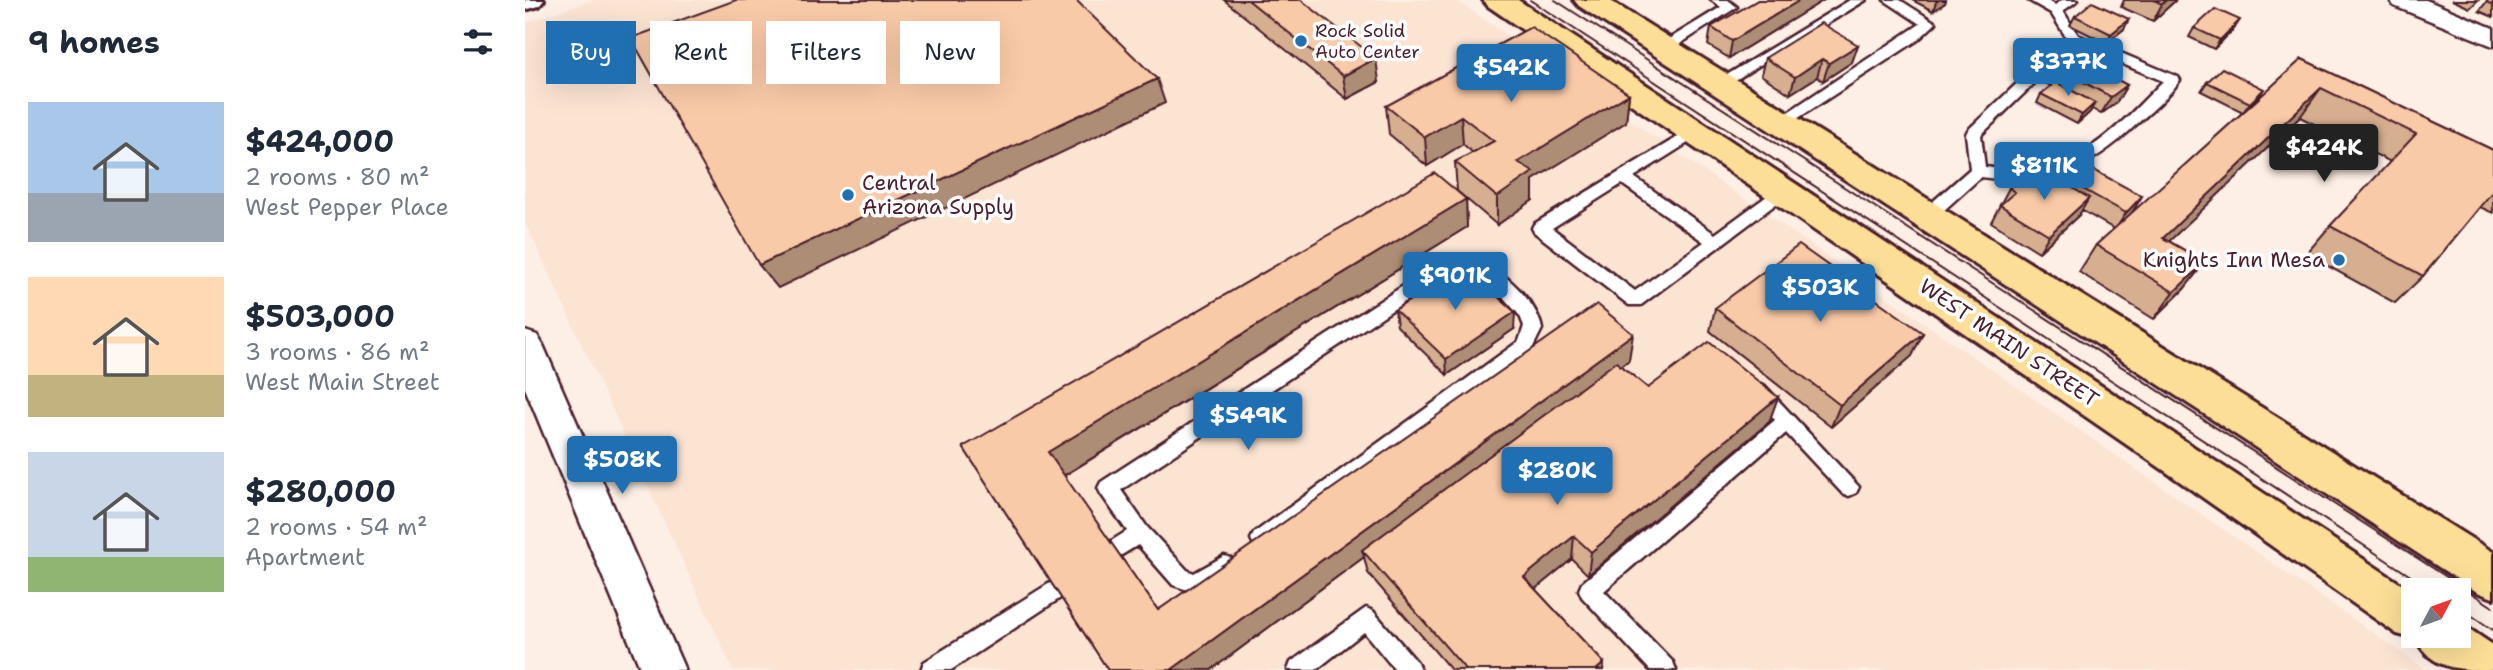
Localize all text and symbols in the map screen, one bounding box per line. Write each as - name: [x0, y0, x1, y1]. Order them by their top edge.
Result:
- place label: Rock Solid Auto Center: [1315, 19, 1420, 64]
- chip: Buy: [546, 21, 636, 84]
- chip: Rent: [650, 21, 752, 84]
- chip: Filters: [766, 21, 886, 84]
- chip: New: [900, 21, 1000, 84]
- text: 9 homes: [28, 22, 160, 63]
- icon: filters: [459, 23, 497, 61]
- marker: Rock Solid Auto Center: [1293, 33, 1309, 49]
- pin: $377K: [2019, 38, 2117, 98]
- pin: $542K: [1462, 44, 1560, 104]
- text: $377K: [2029, 46, 2107, 76]
- text: $542K: [1473, 52, 1549, 82]
- text: $424,000: [245, 121, 394, 162]
- pin: $424K: [2275, 124, 2373, 184]
- icon: home: [84, 130, 168, 214]
- text: $424K: [2285, 132, 2363, 162]
- pin: $811K: [1995, 142, 2093, 202]
- text: $811K: [2010, 150, 2078, 180]
- text: 2 rooms · 80 m²: [245, 162, 430, 192]
- place label: Central Arizona Supply: [862, 169, 1014, 221]
- marker: Central Arizona Supply: [840, 187, 856, 203]
- text: West Pepper Place: [245, 192, 449, 222]
- place label: Knights Inn Mesa: [2143, 246, 2325, 274]
- pin: $901K: [1406, 252, 1504, 312]
- marker: Knights Inn Mesa: [2331, 252, 2347, 268]
- text: $901K: [1419, 260, 1491, 290]
- pin: $503K: [1771, 264, 1869, 324]
- text: $503K: [1781, 272, 1859, 302]
- street label: WEST MAIN STREET: [1914, 272, 2104, 414]
- text: $503,000: [245, 296, 395, 337]
- icon: home: [84, 305, 168, 389]
- text: 3 rooms · 86 m²: [245, 337, 430, 367]
- text: West Main Street: [245, 367, 440, 397]
- pin: $549K: [1199, 392, 1297, 452]
- text: $549K: [1209, 400, 1287, 430]
- pin: $508K: [573, 436, 671, 496]
- text: $508K: [583, 444, 661, 474]
- pin: $280K: [1508, 448, 1606, 507]
- text: $280K: [1518, 455, 1596, 485]
- text: $280,000: [245, 471, 396, 512]
- icon: home: [84, 480, 168, 564]
- text: 2 rooms · 54 m²: [245, 512, 428, 542]
- text: Apartment: [245, 542, 365, 572]
- north arrow: [2401, 578, 2471, 648]
- map controls: [2401, 578, 2471, 648]

